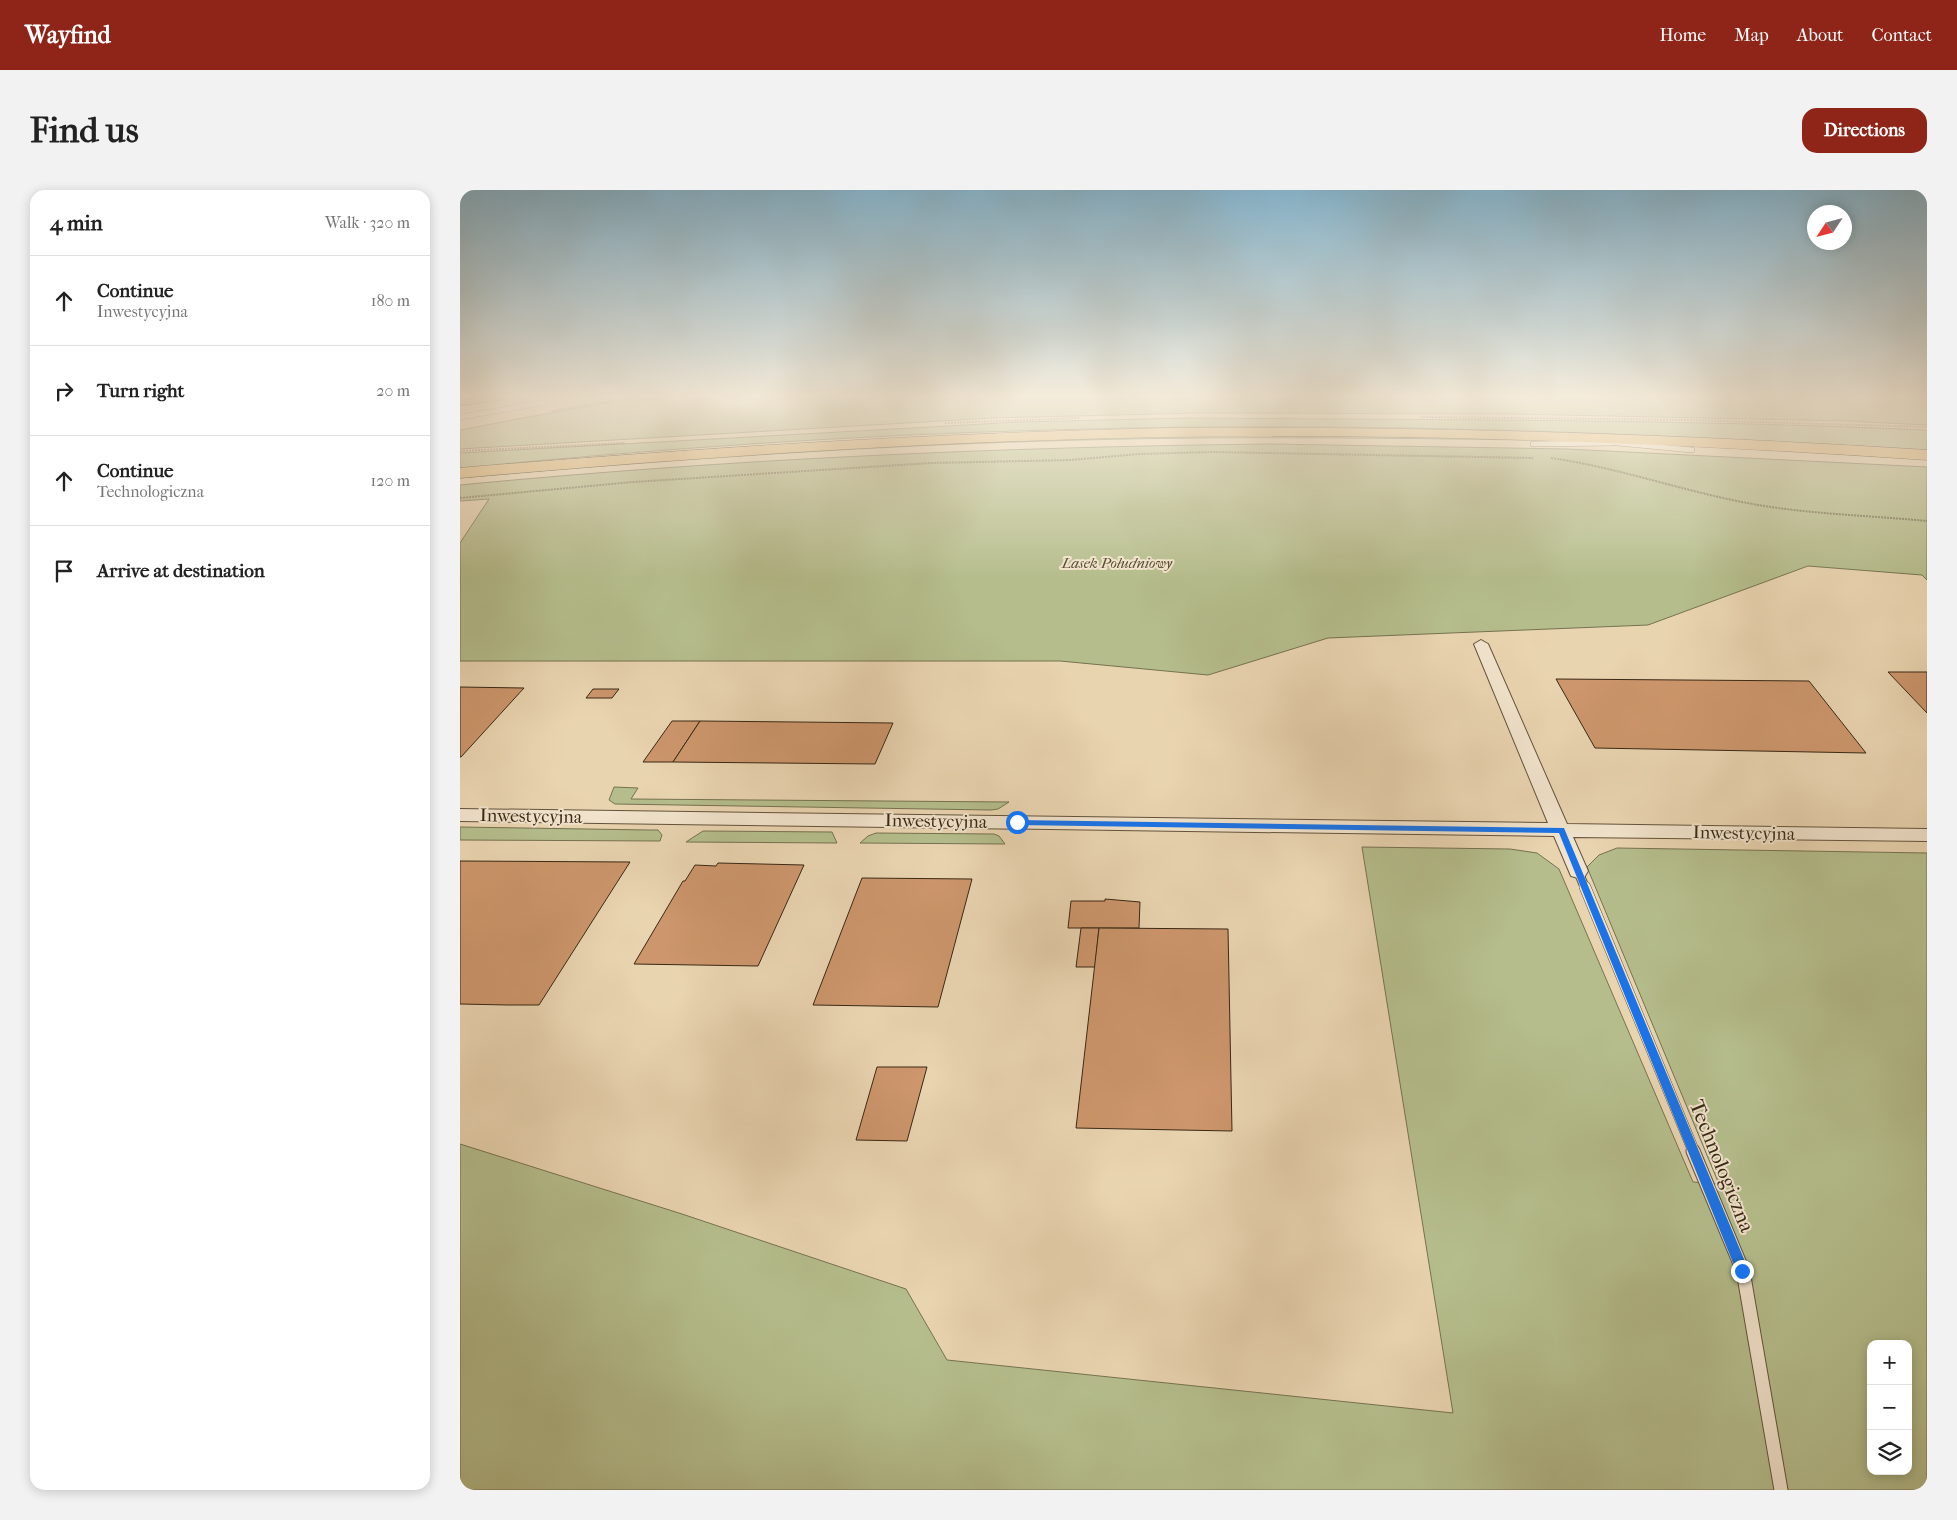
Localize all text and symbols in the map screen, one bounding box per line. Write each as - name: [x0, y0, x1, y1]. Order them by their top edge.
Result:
- text: Wayfind: [25, 21, 111, 49]
- text: Home: [1659, 25, 1706, 46]
- text: Map: [1734, 25, 1769, 46]
- text: About: [1797, 25, 1843, 46]
- text: Contact: [1871, 25, 1932, 46]
- button: Directions: [1802, 108, 1927, 153]
- text: Find us: [30, 110, 139, 151]
- north arrow: [1807, 205, 1852, 250]
- text: 4 min: [50, 211, 103, 235]
- text: Walk · 320 m: [325, 213, 410, 232]
- text: Continue: [97, 280, 173, 302]
- icon: ahead: [50, 287, 78, 315]
- text: 180 m: [371, 291, 410, 310]
- text: Inwestycyjna: [97, 302, 188, 321]
- icon: right: [50, 377, 78, 405]
- text: Turn right: [97, 380, 184, 402]
- text: 20 m: [376, 381, 410, 400]
- text: Continue: [97, 460, 173, 482]
- icon: ahead: [50, 467, 78, 495]
- text: 120 m: [371, 471, 410, 490]
- text: Technologiczna: [97, 482, 204, 501]
- park label: Lasek Południowy: [1061, 554, 1173, 572]
- icon: arrive: [50, 557, 78, 585]
- text: Arrive at destination: [97, 560, 265, 582]
- street label: Inwestycyjna: [480, 805, 583, 828]
- street label: Inwestycyjna: [885, 810, 988, 833]
- route start: [1006, 811, 1029, 834]
- street label: Inwestycyjna: [1693, 822, 1796, 845]
- street label: Technologiczna: [1685, 1096, 1760, 1236]
- route end: [1731, 1260, 1754, 1283]
- map controls: [1867, 1340, 1912, 1475]
- button: +: [1867, 1340, 1912, 1385]
- button: −: [1867, 1385, 1912, 1430]
- button: layers: [1867, 1430, 1912, 1475]

